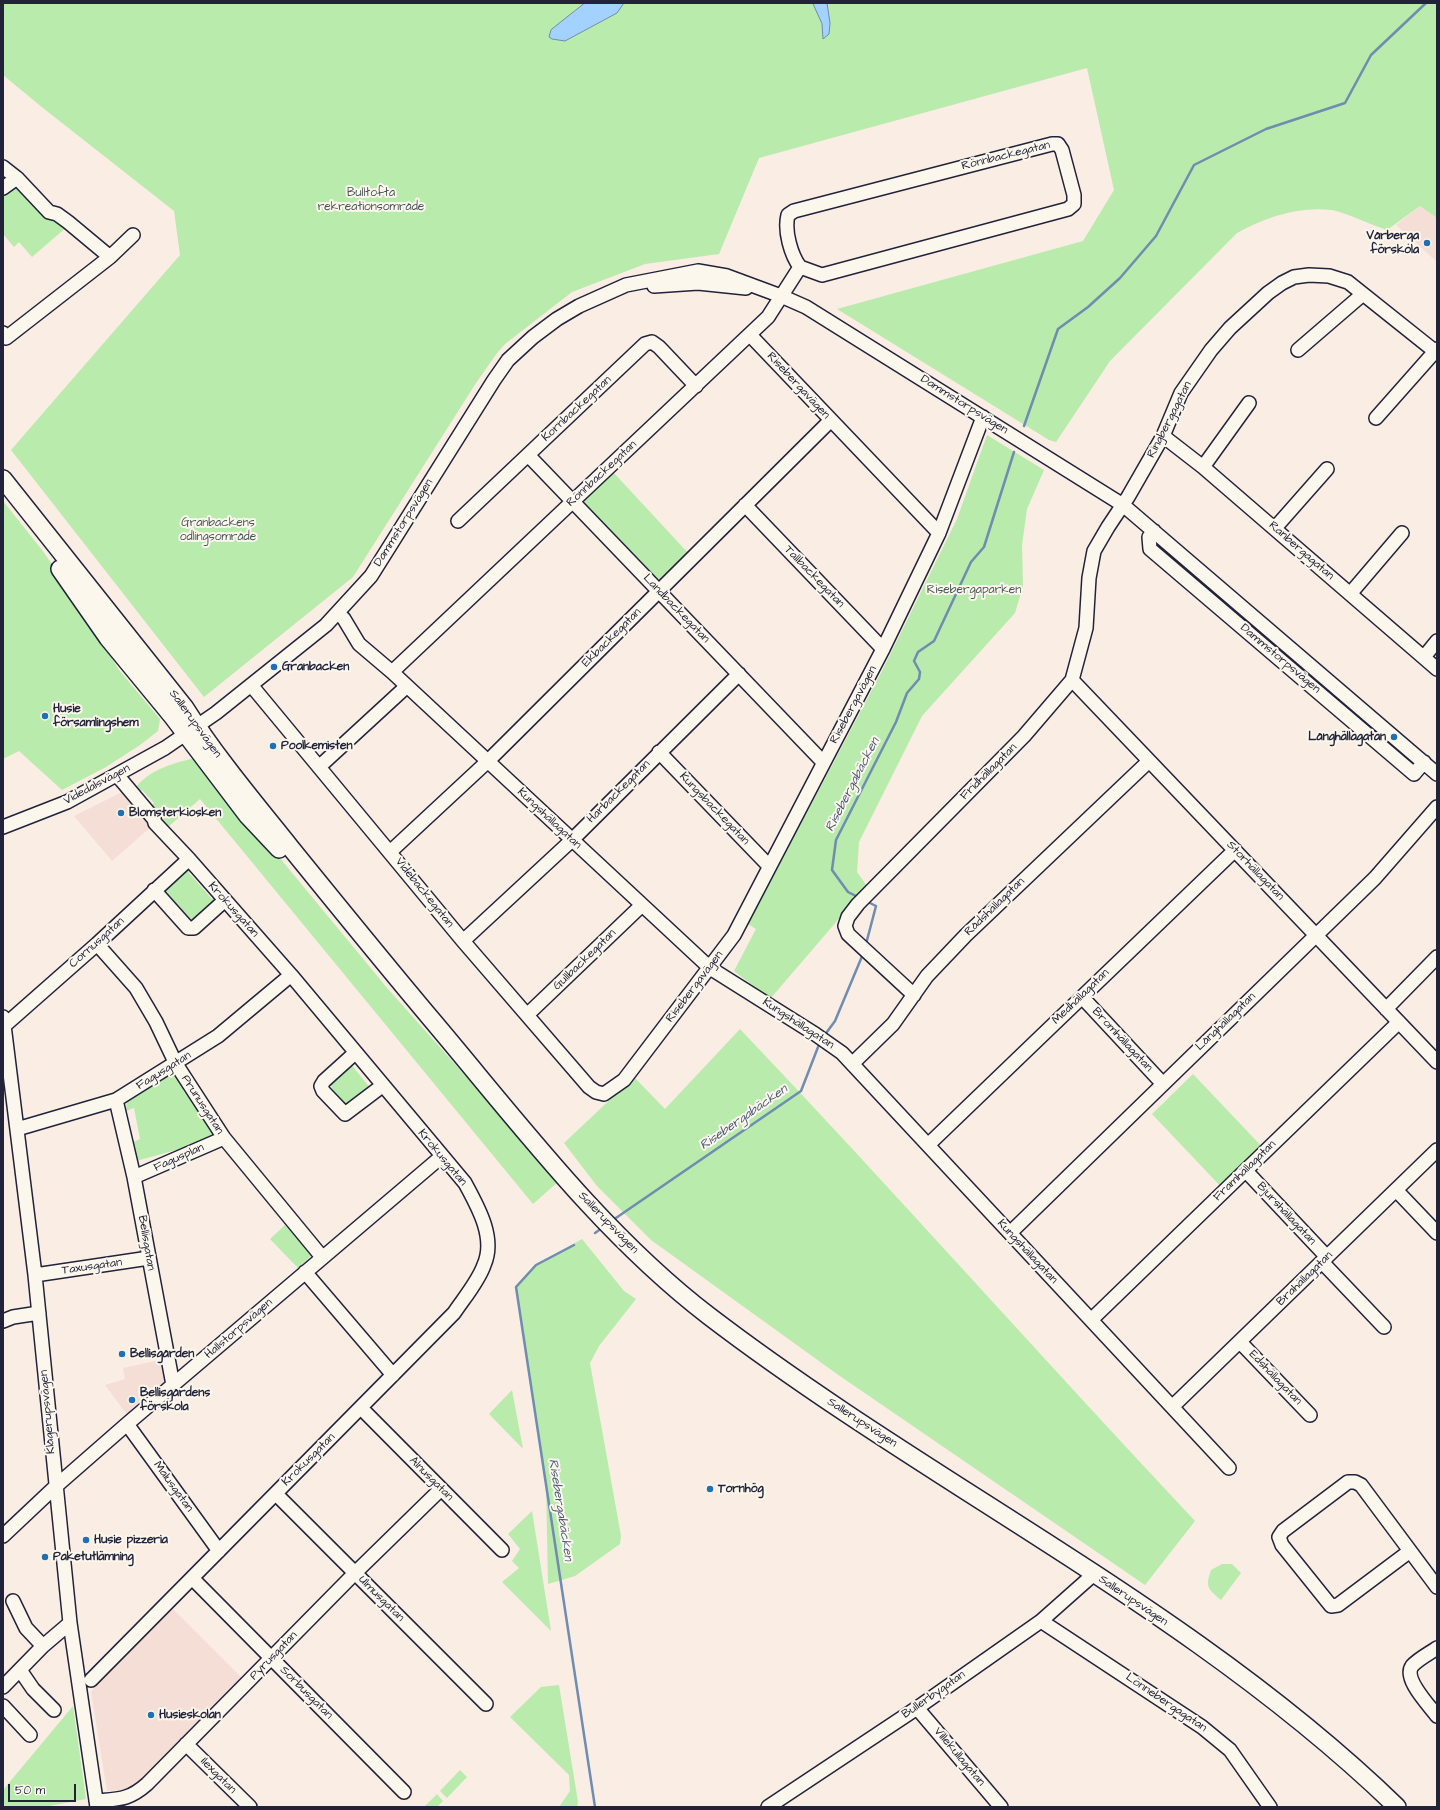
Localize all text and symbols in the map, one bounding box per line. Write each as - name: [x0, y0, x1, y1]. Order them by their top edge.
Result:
- street label: Rönnbackegatan: [960, 138, 1052, 174]
- park label: Bulltofta rekreationsområde: [318, 186, 424, 214]
- place label: Vårberga förskola: [1367, 229, 1419, 257]
- marker: Vårberga förskola: [1422, 238, 1432, 248]
- street label: Risebergavägen: [763, 350, 833, 422]
- street label: Dammstorpsvägen: [918, 372, 1010, 438]
- street label: Kornbackegatan: [539, 373, 615, 445]
- street label: Ringbergagatan: [1145, 379, 1195, 461]
- street label: Rönnbackegatan: [564, 438, 640, 510]
- street label: Dammstorpsvägen: [371, 477, 437, 569]
- park label: Granbackens odlingsområde: [180, 516, 256, 544]
- street label: Ranbergagatan: [1265, 519, 1337, 583]
- street label: Tallbackegatan: [781, 543, 847, 611]
- street label: Landbackegatan: [640, 572, 712, 646]
- park label: Risebergaparken: [927, 583, 1021, 597]
- street label: Ekbackegatan: [579, 605, 645, 671]
- street label: Dammstorpsvägen: [1237, 621, 1323, 697]
- place label: Granbacken: [282, 660, 349, 674]
- marker: Granbacken: [269, 662, 279, 672]
- street label: Risebergavägen: [827, 664, 881, 746]
- street label: Sallerupsvägen: [166, 687, 224, 761]
- place label: Husie församlingshem: [53, 702, 139, 730]
- marker: Husie församlingshem: [40, 711, 50, 721]
- place label: Långhällagatan: [1308, 730, 1386, 744]
- marker: Långhällagatan: [1389, 732, 1399, 742]
- water label: Risebergabäcken: [823, 735, 883, 835]
- place label: Poolkemisten: [281, 739, 352, 753]
- marker: Poolkemisten: [268, 741, 278, 751]
- street label: Fridhällagatan: [958, 741, 1020, 803]
- street label: Harbackegatan: [584, 757, 654, 827]
- street label: Videdalsvägen: [61, 761, 133, 809]
- street label: Kungsbackegatan: [676, 770, 752, 848]
- street label: Kungshällagatan: [514, 786, 584, 852]
- place label: Blomsterkiosken: [129, 806, 221, 820]
- marker: Blomsterkiosken: [116, 808, 126, 818]
- street label: Storhällagatan: [1223, 838, 1287, 904]
- street label: Videbackegatan: [391, 855, 457, 931]
- street label: Rådshällagatan: [962, 875, 1028, 939]
- street label: Krokusgatan: [204, 879, 262, 941]
- street label: Cornusgatan: [66, 914, 128, 972]
- street label: Gullbackegatan: [551, 926, 619, 994]
- street label: Risebergavägen: [663, 948, 727, 1026]
- street label: Medhällagatan: [1049, 966, 1113, 1028]
- street label: Långhällagatan: [1193, 990, 1259, 1054]
- street label: Kungshällagatan: [759, 995, 837, 1053]
- street label: Bromhällagatan: [1089, 1005, 1155, 1075]
- street label: Fagusgatan: [134, 1048, 194, 1094]
- street label: Prunusgatan: [178, 1073, 226, 1137]
- water label: Risebergabäcken: [697, 1082, 791, 1154]
- street label: Krokusgatan: [414, 1127, 470, 1189]
- street label: Framhällagatan: [1211, 1137, 1279, 1205]
- street label: Fagusplan: [152, 1141, 206, 1175]
- street label: Bjurshällagatan: [1253, 1180, 1319, 1248]
- street label: Sallerupsvägen: [575, 1189, 641, 1257]
- street label: Bellisgatan: [134, 1214, 158, 1272]
- street label: Kungshällagatan: [994, 1217, 1060, 1287]
- street label: Brahällagatan: [1274, 1249, 1336, 1309]
- street label: Taxusgatan: [61, 1256, 123, 1278]
- street label: Hallstorpsvägen: [202, 1296, 276, 1362]
- place label: Bellisgården: [130, 1347, 194, 1361]
- street label: Edshällagatan: [1245, 1348, 1305, 1408]
- marker: Bellisgården: [117, 1349, 127, 1359]
- street label: Klågerupsvägen: [37, 1369, 59, 1455]
- place label: Bellisgårdens förskola: [140, 1386, 210, 1414]
- marker: Bellisgårdens förskola: [127, 1395, 137, 1405]
- street label: Sallerupsvägen: [824, 1395, 900, 1451]
- street label: Krokusgatan: [279, 1430, 339, 1490]
- street label: Alnusgatan: [406, 1454, 456, 1504]
- water label: Risebergabäcken: [544, 1458, 576, 1562]
- street label: Malusgatan: [150, 1459, 196, 1515]
- place label: Tornhög: [718, 1482, 764, 1496]
- marker: Tornhög: [705, 1484, 715, 1494]
- place label: Husie pizzeria: [94, 1533, 168, 1547]
- marker: Husie pizzeria: [81, 1535, 91, 1545]
- place label: Paketutlämning: [53, 1550, 134, 1564]
- marker: Paketutlämning: [40, 1552, 50, 1562]
- street label: Ulmusgatan: [355, 1573, 407, 1625]
- street label: Sallerupsvägen: [1096, 1573, 1170, 1629]
- street label: Pyrusgatan: [247, 1629, 301, 1683]
- street label: Sorbusgatan: [276, 1663, 336, 1723]
- street label: Bullerbygatan: [900, 1668, 968, 1722]
- street label: Lönnebergagatan: [1123, 1670, 1209, 1736]
- place label: Husieskolan: [159, 1708, 221, 1722]
- marker: Husieskolan: [146, 1710, 156, 1720]
- street label: Villekullagatan: [930, 1725, 988, 1789]
- street label: Ilexgatan: [197, 1755, 239, 1797]
- scale bar: [10, 1776, 78, 1802]
- text: 50 m: [15, 1782, 45, 1799]

